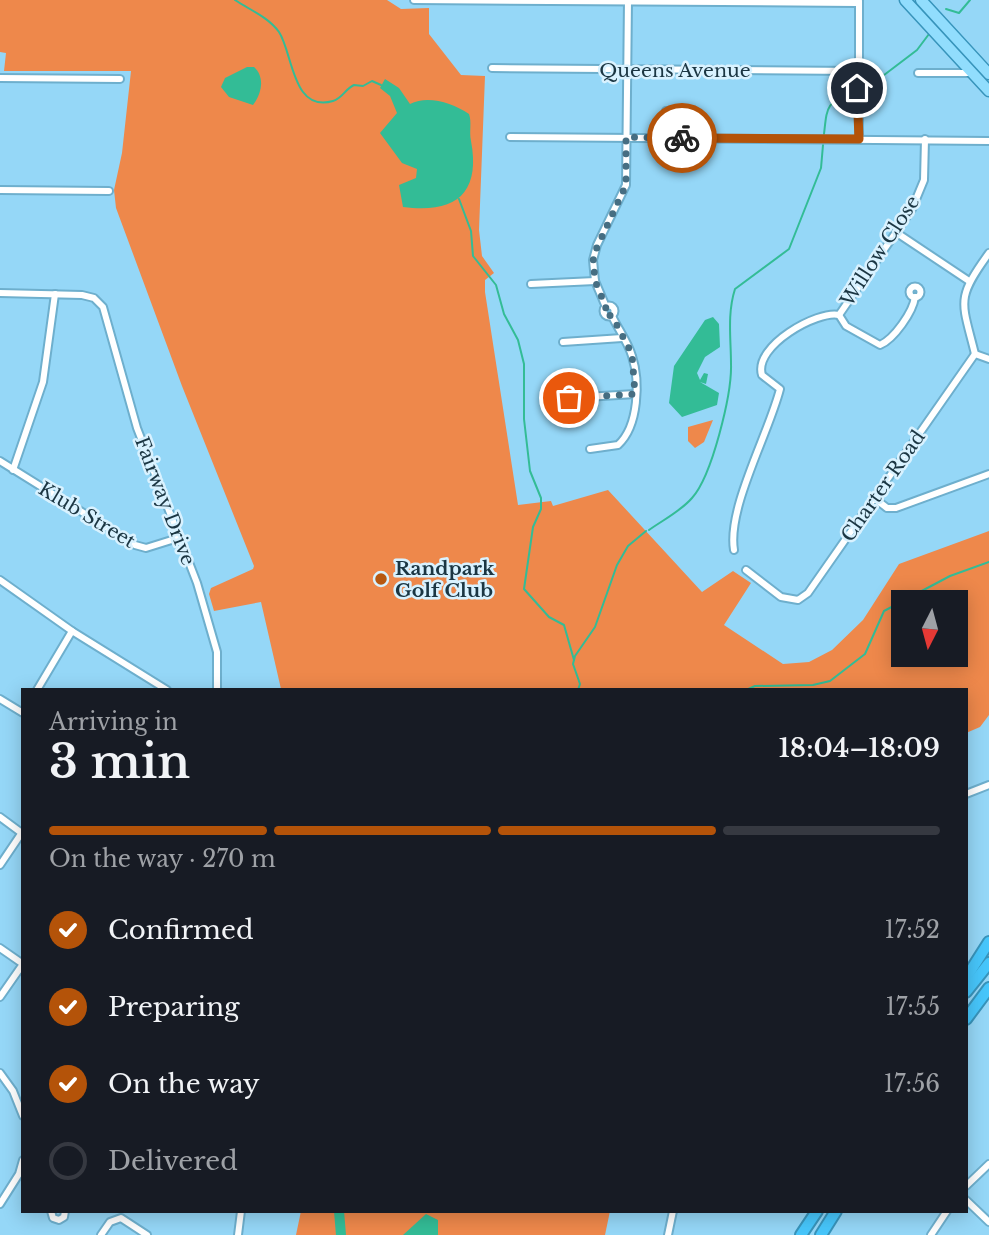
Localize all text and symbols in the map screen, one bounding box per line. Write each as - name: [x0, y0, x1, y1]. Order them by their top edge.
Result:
- pin: [827, 58, 887, 118]
- street label: Queens Avenue: [599, 59, 751, 82]
- icon: home: [838, 69, 876, 107]
- courier: [647, 103, 717, 173]
- icon: bike: [663, 119, 701, 157]
- street label: Willow Close: [835, 191, 924, 312]
- pin: [539, 368, 599, 428]
- icon: bag: [550, 379, 588, 417]
- street label: Charter Road: [836, 426, 930, 546]
- street label: Fairway Drive: [130, 434, 200, 568]
- street label: Klub Street: [34, 477, 140, 553]
- place label: Randpark Golf Club: [395, 557, 495, 602]
- marker: Randpark Golf Club: [373, 571, 389, 587]
- north arrow: [891, 590, 968, 667]
- map controls: [891, 590, 968, 667]
- text: Arriving in: [49, 708, 178, 736]
- text: 18:04–18:09: [778, 732, 940, 764]
- text: 3 min: [49, 733, 190, 790]
- text: On the way · 270 m: [49, 845, 276, 873]
- icon: check: [49, 911, 87, 949]
- text: Confirmed: [108, 914, 253, 946]
- text: 17:52: [884, 916, 940, 944]
- icon: check: [49, 988, 87, 1026]
- text: Preparing: [108, 991, 240, 1023]
- text: 17:55: [886, 993, 940, 1021]
- icon: check: [49, 1065, 87, 1103]
- text: On the way: [108, 1068, 260, 1100]
- text: 17:56: [884, 1070, 940, 1098]
- text: Delivered: [108, 1145, 238, 1177]

